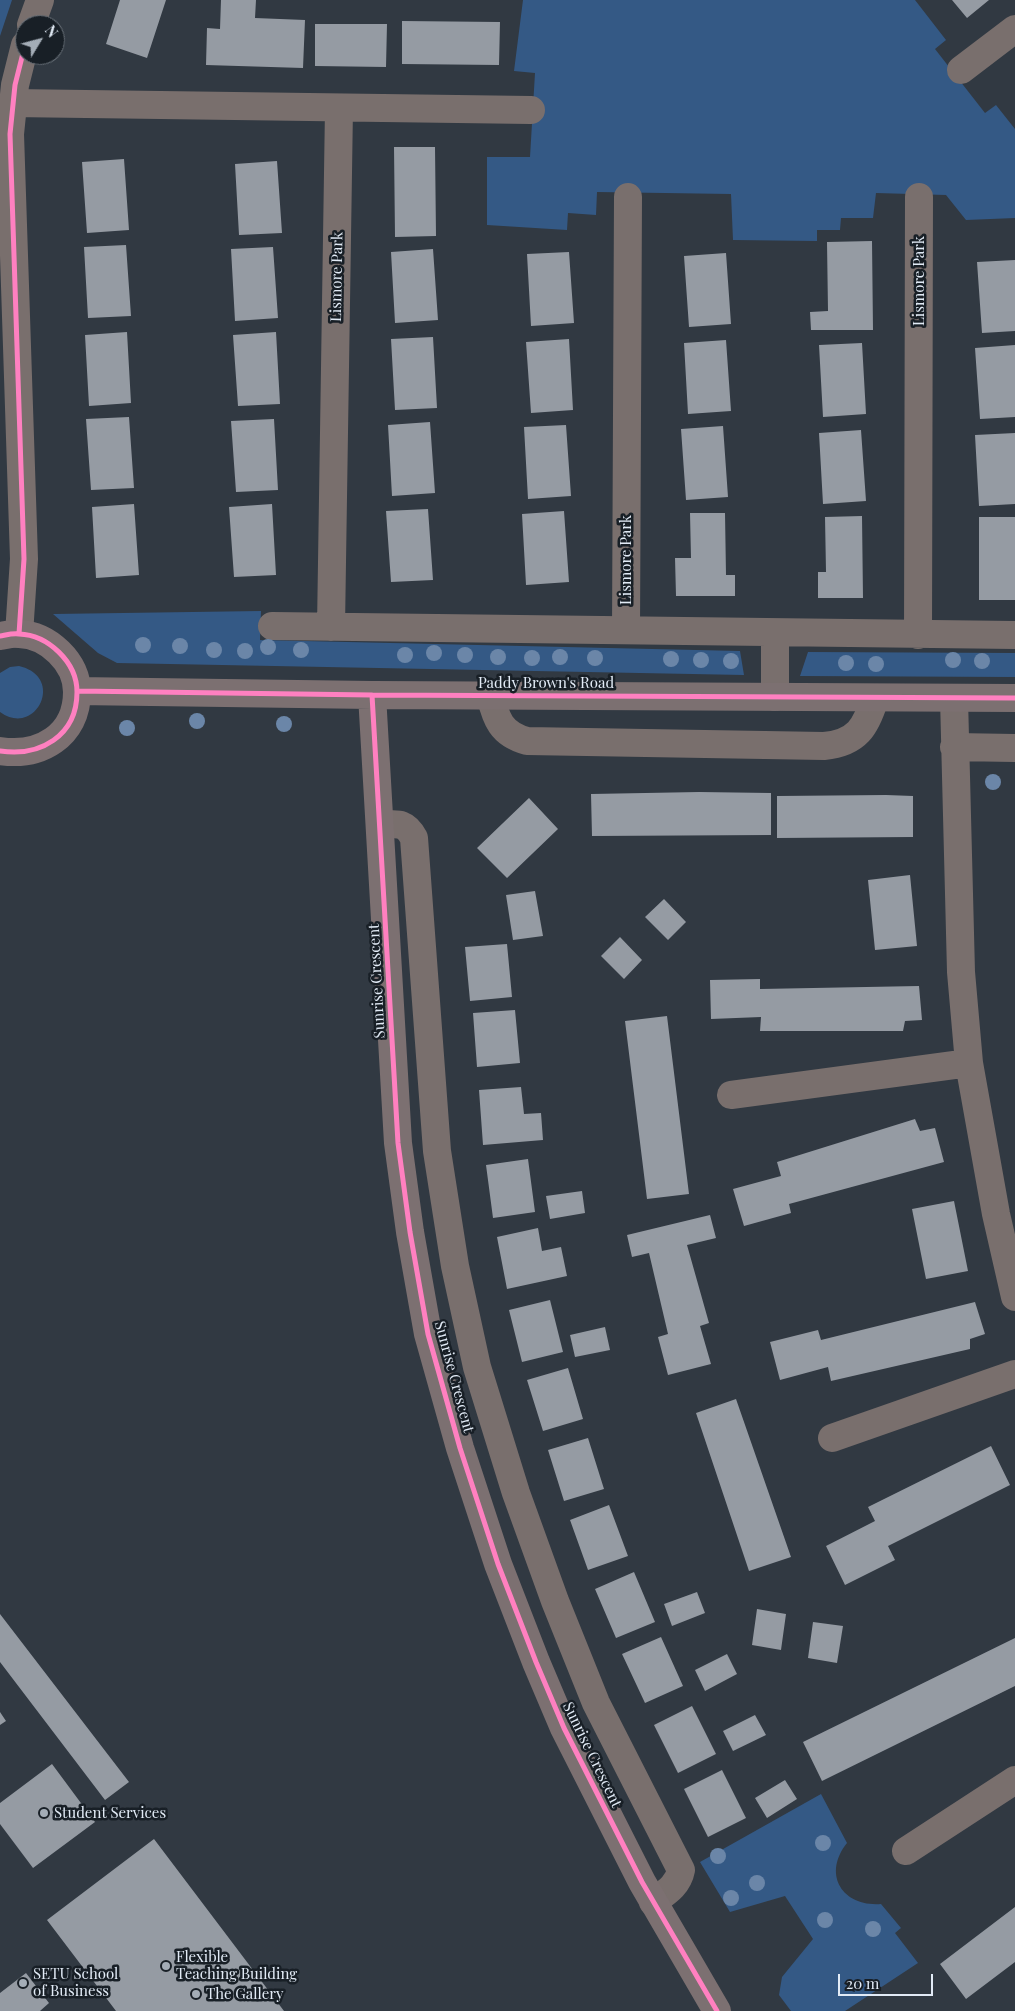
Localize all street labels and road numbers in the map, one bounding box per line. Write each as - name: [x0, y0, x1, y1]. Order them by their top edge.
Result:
- street label: Lismore Park: [327, 232, 347, 322]
- street label: Lismore Park: [910, 236, 928, 326]
- street label: Lismore Park: [617, 515, 635, 605]
- street label: Paddy Brown's Road: [478, 674, 614, 692]
- street label: Sunrise Crescent: [365, 923, 389, 1039]
- street label: Sunrise Crescent: [430, 1319, 478, 1435]
- street label: Sunrise Crescent: [559, 1699, 625, 1811]

